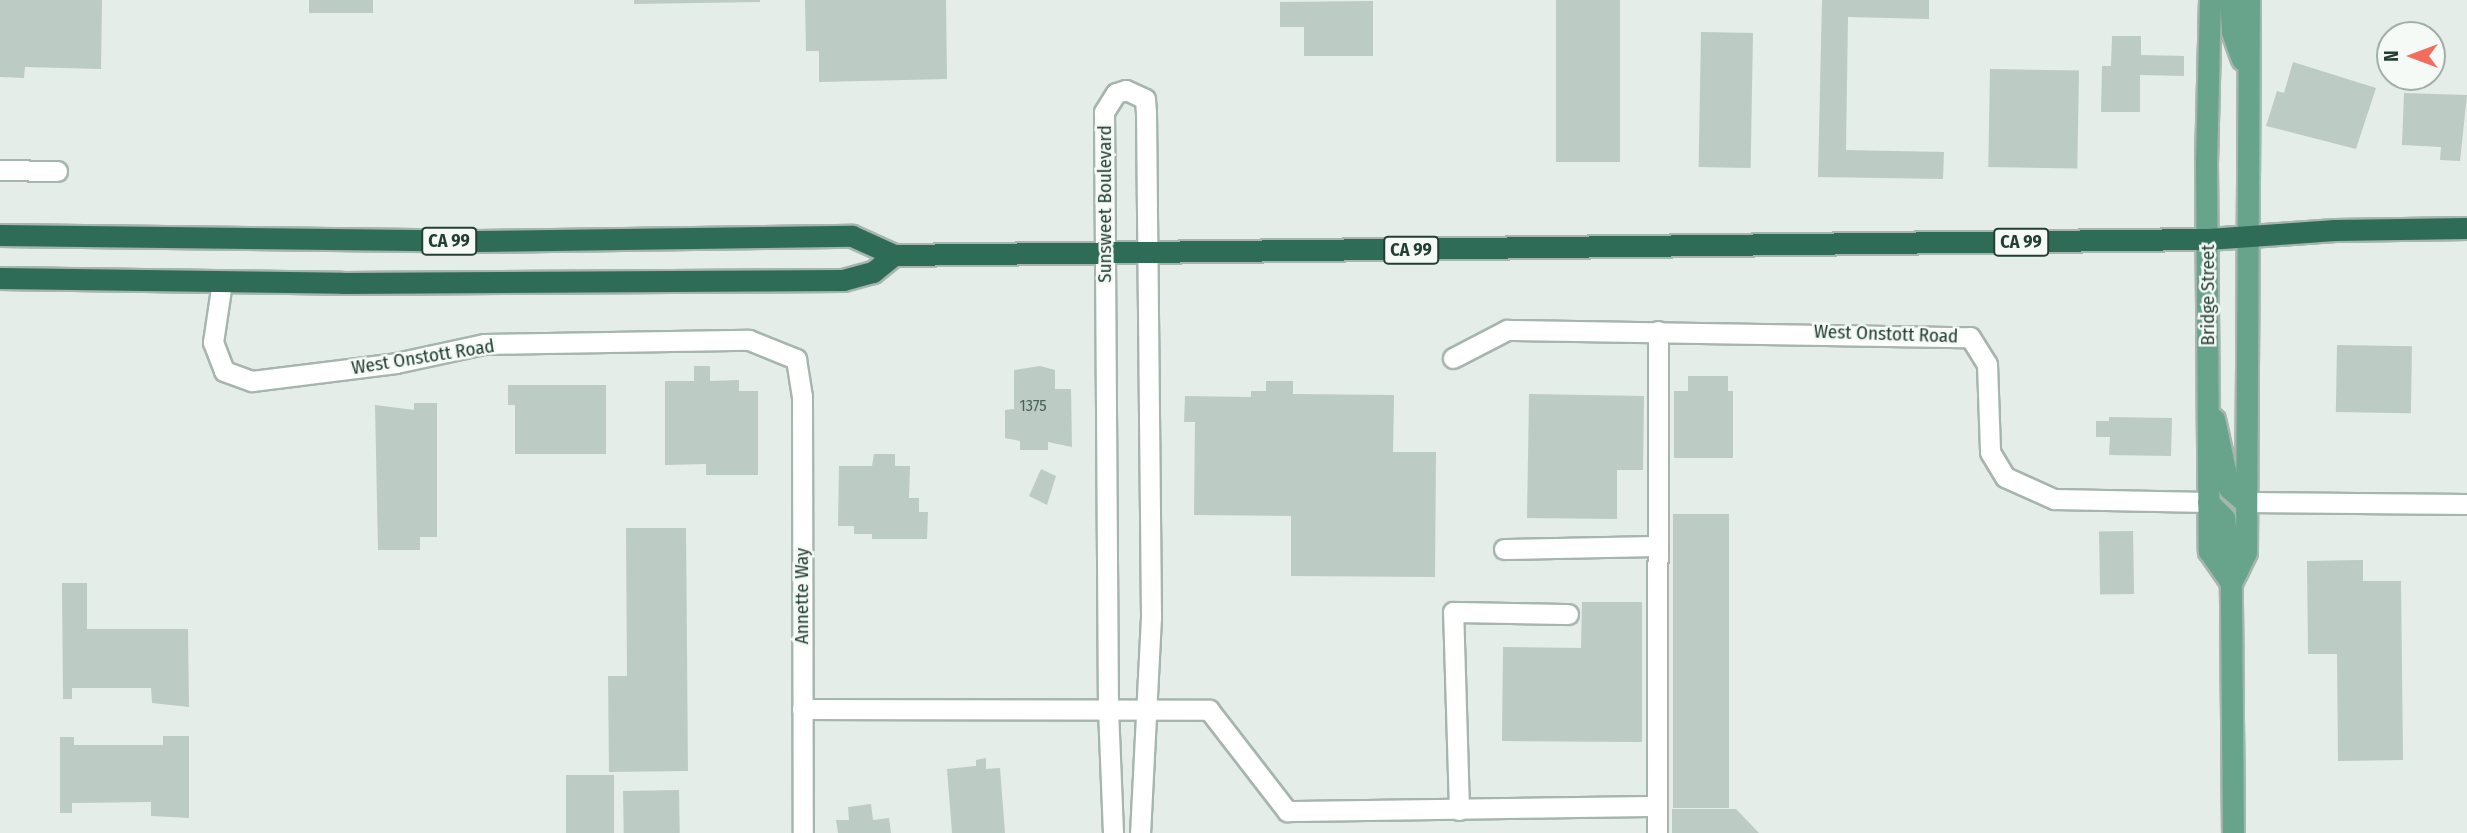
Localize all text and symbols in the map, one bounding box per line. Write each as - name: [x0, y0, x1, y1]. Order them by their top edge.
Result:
- north arrow: [2376, 21, 2446, 91]
- text: N: [2380, 50, 2403, 62]
- street label: Sunsweet Boulevard: [1094, 125, 1116, 283]
- road number: CA 99: [421, 227, 477, 256]
- road number: CA 99: [1993, 228, 2049, 256]
- road number: CA 99: [1383, 236, 1439, 264]
- street label: Bridge Street: [2197, 244, 2219, 346]
- street label: West Onstott Road: [1813, 320, 1959, 348]
- street label: West Onstott Road: [350, 334, 496, 380]
- house number: 1375: [1020, 396, 1046, 416]
- street label: Annette Way: [791, 548, 813, 644]

